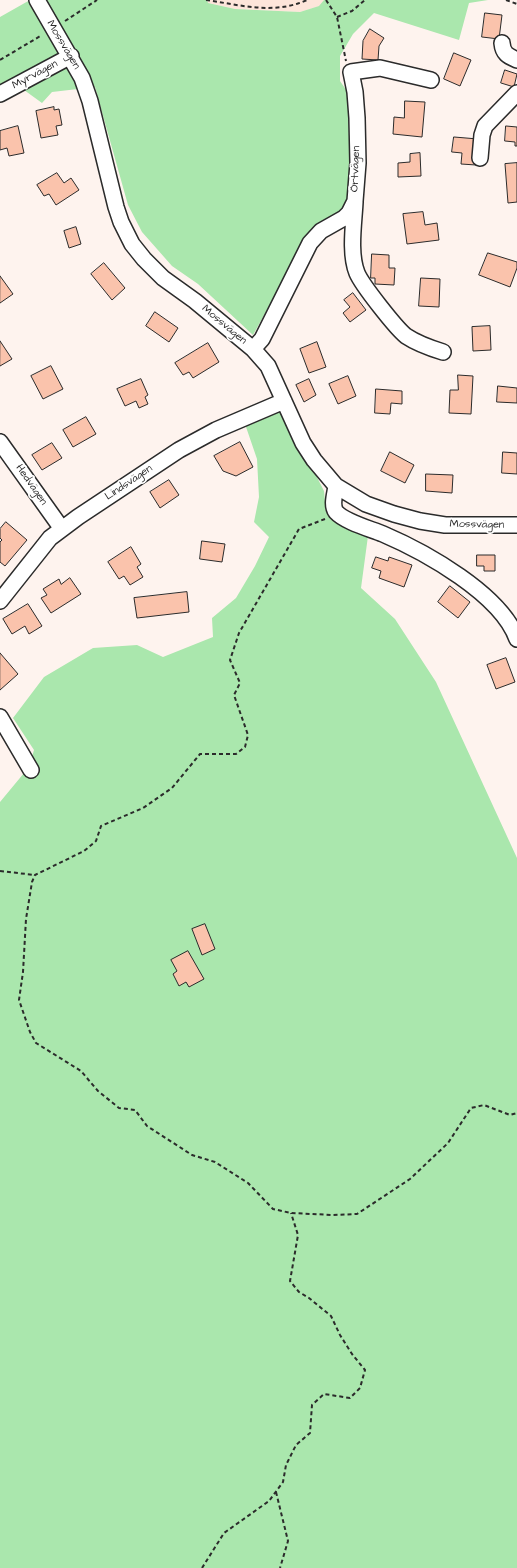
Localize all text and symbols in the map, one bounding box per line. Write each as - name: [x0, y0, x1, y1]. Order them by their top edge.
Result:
- street label: Mossvägen: [43, 18, 83, 72]
- street label: Myrvägen: [10, 58, 60, 92]
- street label: Örtvägen: [349, 146, 363, 192]
- street label: Mossvägen: [199, 302, 249, 348]
- street label: Hedvägen: [12, 462, 50, 508]
- street label: Lindsvägen: [103, 462, 155, 504]
- street label: Mossvägen: [450, 518, 504, 532]

